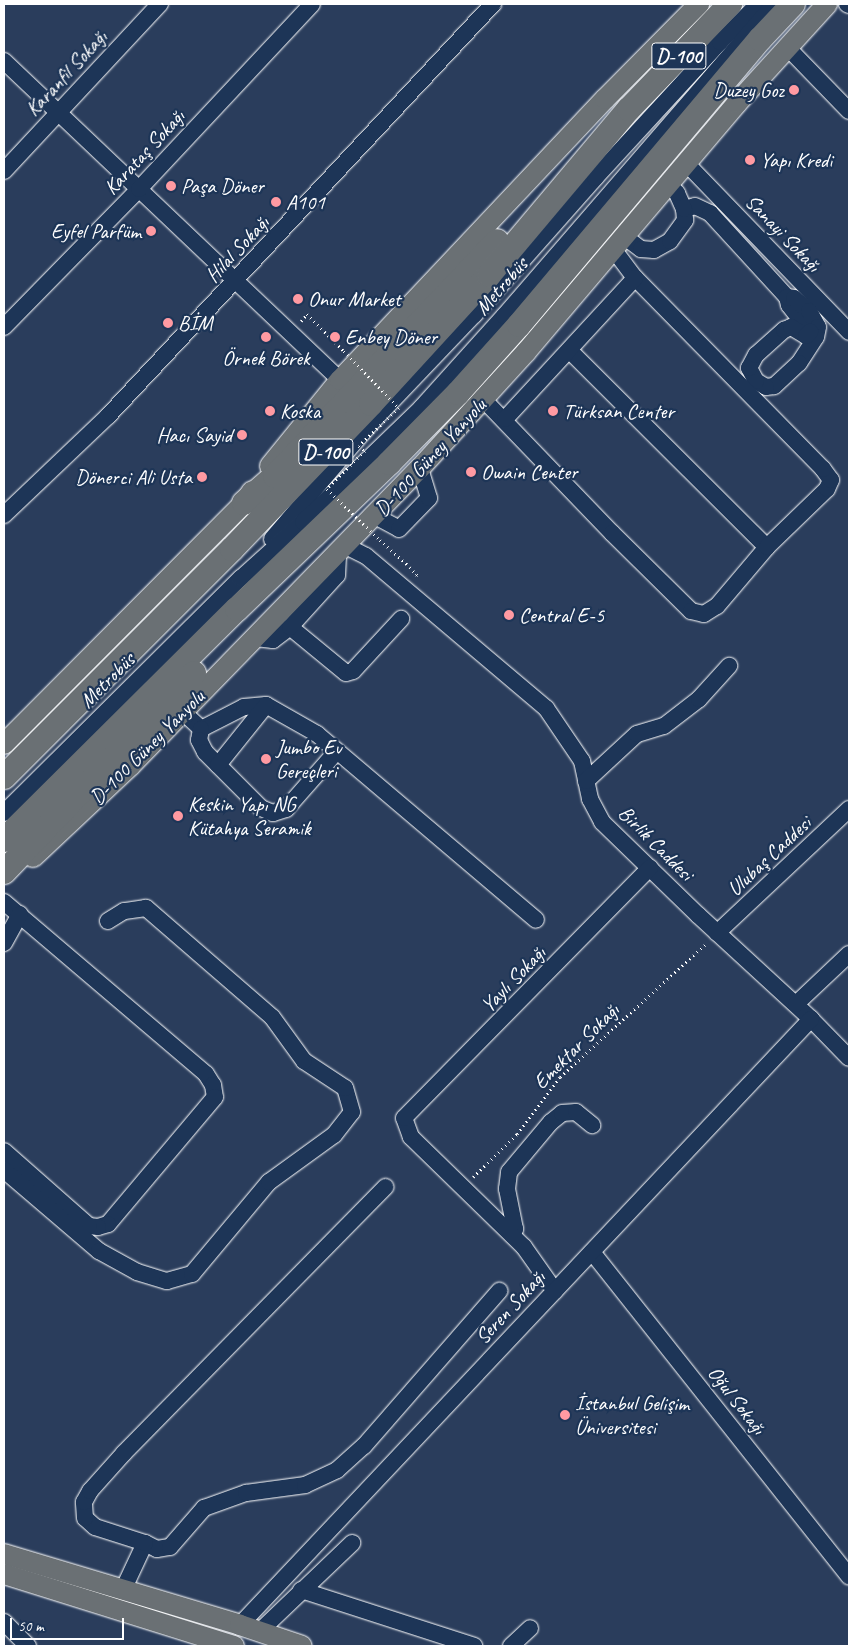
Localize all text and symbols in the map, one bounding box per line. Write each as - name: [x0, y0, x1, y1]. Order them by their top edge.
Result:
- street label: Karanfil Sokağı: [20, 25, 112, 121]
- road number: D-100: [650, 38, 708, 74]
- place label: Duzey Goz: [714, 77, 784, 103]
- marker: Duzey Goz: [788, 84, 800, 96]
- street label: Karataş Sokağı: [98, 104, 190, 200]
- place label: Yapı Kredi: [760, 147, 832, 173]
- marker: Yapı Kredi: [744, 154, 756, 166]
- place label: Paşa Döner: [181, 173, 264, 199]
- marker: Paşa Döner: [165, 180, 177, 192]
- place label: A101: [286, 189, 325, 215]
- street label: Sanayi Sokağı: [740, 189, 826, 277]
- marker: A101: [270, 196, 282, 208]
- street label: Hilal Sokağı: [200, 211, 274, 287]
- place label: Eyfel Parfüm: [50, 218, 141, 244]
- marker: Eyfel Parfüm: [145, 225, 157, 237]
- street label: Metrobüs: [469, 252, 533, 320]
- place label: Onur Market: [308, 286, 401, 312]
- marker: Onur Market: [292, 293, 304, 305]
- place label: BİM: [178, 310, 212, 336]
- marker: BİM: [162, 317, 174, 329]
- place label: Enbey Döner: [345, 324, 437, 350]
- marker: Örnek Börek: [260, 331, 272, 343]
- marker: Enbey Döner: [329, 331, 341, 343]
- place label: Örnek Börek: [222, 345, 310, 371]
- street label: D-100 Güney Yanyolu: [369, 393, 491, 521]
- place label: Koska: [280, 398, 320, 424]
- place label: Türksan Center: [563, 398, 674, 424]
- marker: Koska: [264, 405, 276, 417]
- marker: Türksan Center: [547, 405, 559, 417]
- place label: Hacı Sayid: [156, 422, 232, 448]
- marker: Hacı Sayid: [236, 429, 248, 441]
- road number: D-100: [297, 434, 355, 470]
- place label: Owain Center: [481, 459, 578, 485]
- place label: Dönerci Ali Usta: [75, 464, 192, 490]
- marker: Owain Center: [465, 466, 477, 478]
- marker: Dönerci Ali Usta: [196, 471, 208, 483]
- place label: Central E-5: [519, 602, 604, 628]
- marker: Central E-5: [503, 609, 515, 621]
- street label: Metrobüs: [74, 647, 140, 713]
- street label: D-100 Güney Yanyolu: [84, 684, 210, 810]
- place label: Jumbo Ev Gereçleri: [276, 734, 341, 784]
- marker: Jumbo Ev Gereçleri: [260, 753, 272, 765]
- place label: Keskin Yapı NG Kütahya Seramik: [188, 791, 310, 841]
- street label: Birlik Caddesi: [613, 800, 699, 886]
- marker: Keskin Yapı NG Kütahya Seramik: [172, 810, 184, 822]
- street label: Ulubaş Caddesi: [722, 811, 816, 901]
- street label: Yaylı Sokağı: [475, 941, 551, 1017]
- street label: Emektar Sokağı: [528, 998, 624, 1094]
- street label: Seren Sokağı: [470, 1265, 550, 1349]
- street label: Oğul Sokağı: [703, 1361, 771, 1439]
- place label: İstanbul Gelişim Üniversitesi: [575, 1390, 689, 1440]
- marker: İstanbul Gelişim Üniversitesi: [559, 1409, 571, 1421]
- scale bar: [12, 1608, 126, 1640]
- text: 50 m: [18, 1617, 44, 1636]

